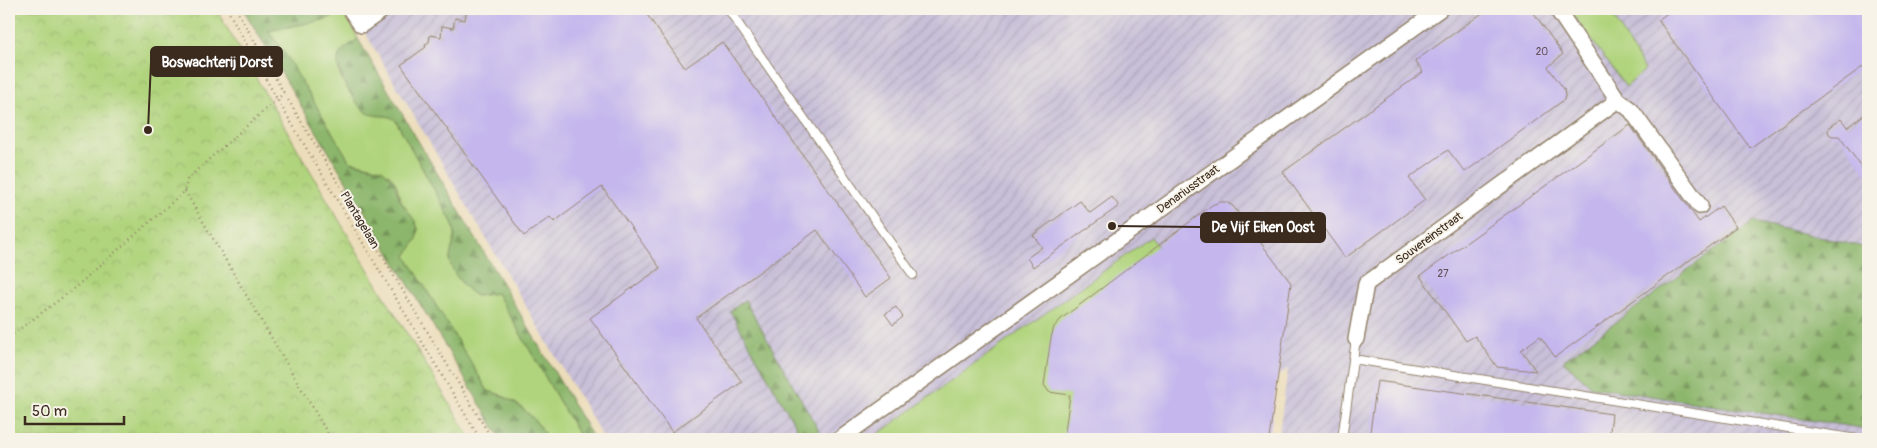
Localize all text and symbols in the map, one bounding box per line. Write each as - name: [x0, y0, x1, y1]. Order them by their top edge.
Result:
- house number: 20: [1536, 46, 1548, 58]
- callout: Boswachterij Dorst: [151, 47, 282, 76]
- text: Boswachterij Dorst: [161, 54, 273, 71]
- street label: Denariusstraat: [1154, 162, 1223, 217]
- street label: Plantagelaan: [337, 189, 383, 252]
- street label: Souvereinstraat: [1393, 209, 1466, 268]
- callout: De Vijf Eiken Oost: [1201, 213, 1325, 242]
- text: De Vijf Eiken Oost: [1211, 219, 1315, 236]
- house number: 27: [1438, 268, 1449, 280]
- scale bar: [25, 393, 124, 425]
- text: 50 m: [32, 402, 67, 421]

